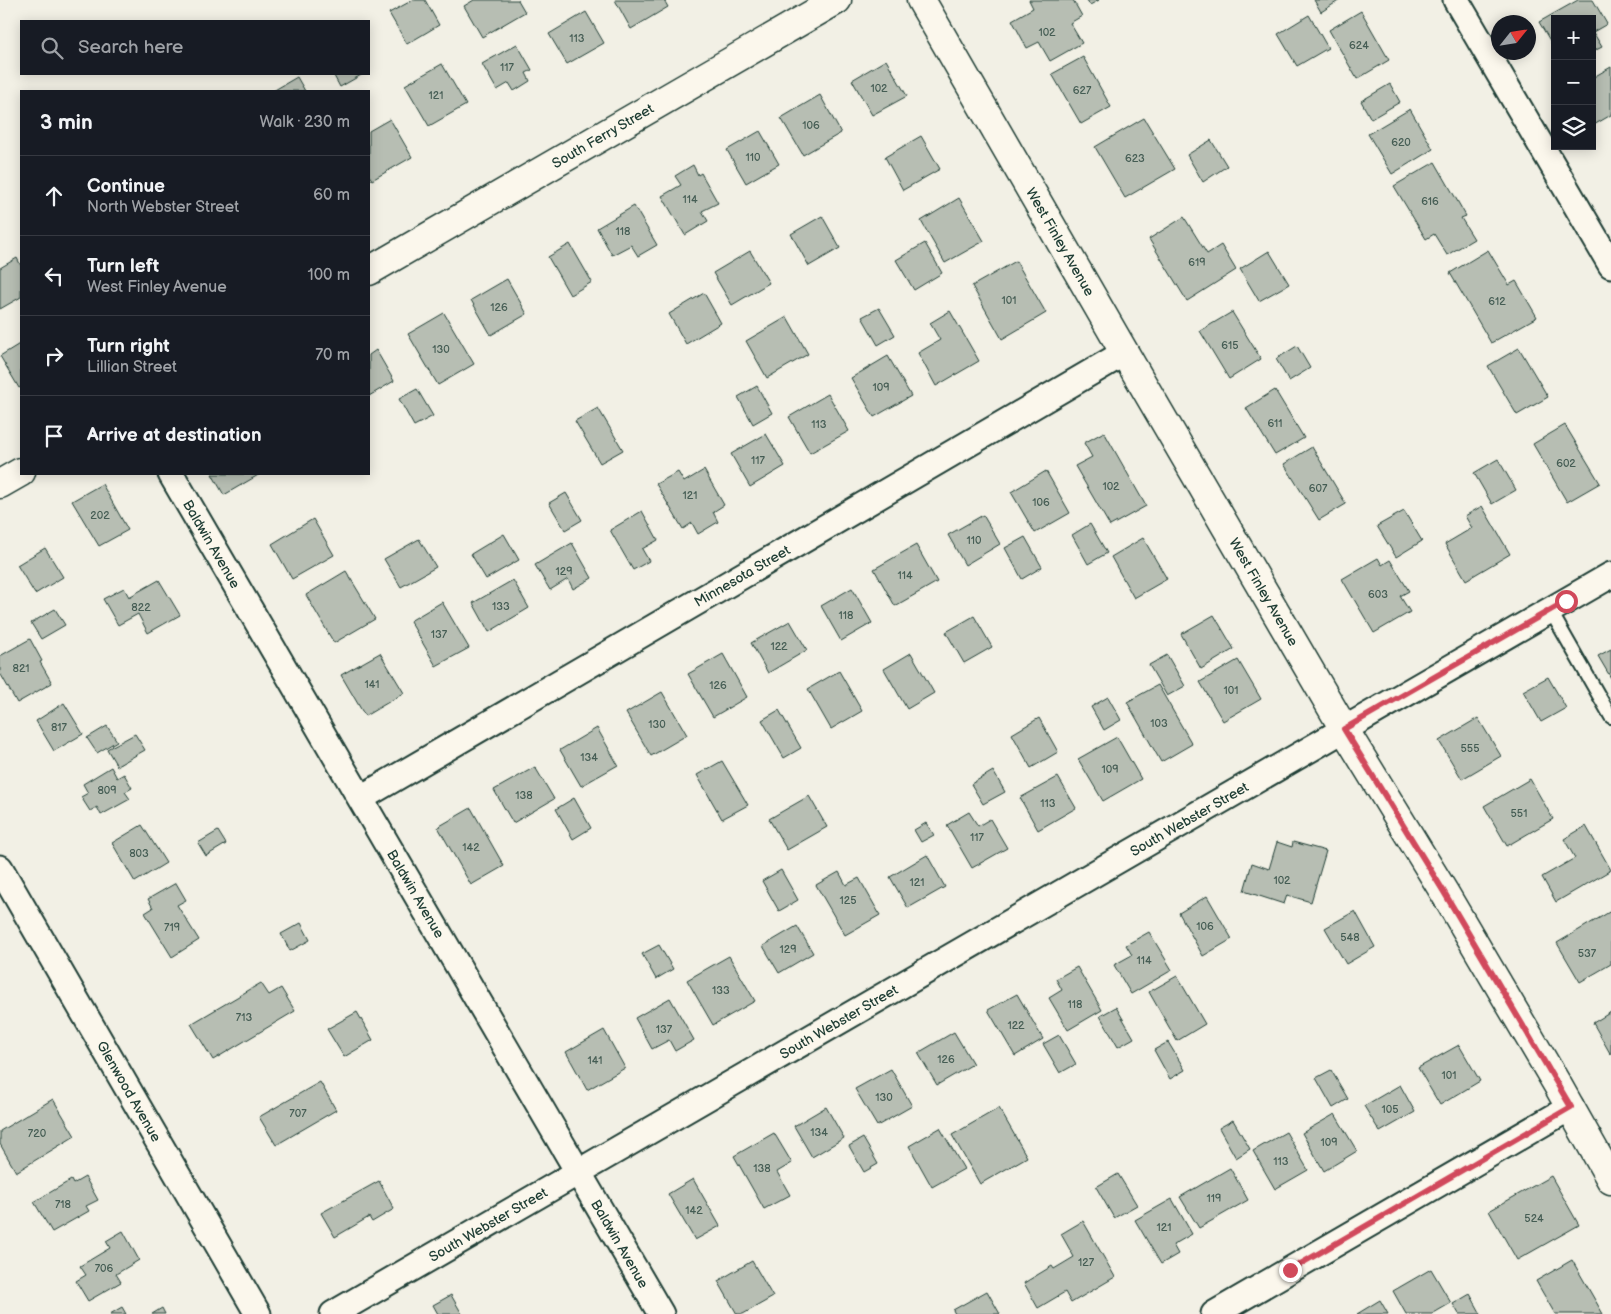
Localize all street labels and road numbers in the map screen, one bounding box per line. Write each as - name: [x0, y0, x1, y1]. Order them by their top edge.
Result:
- street label: South Ferry Street: [549, 99, 657, 172]
- street label: West Finley Avenue: [1023, 184, 1098, 299]
- street label: Baldwin Avenue: [179, 497, 244, 591]
- street label: West Finley Avenue: [1226, 535, 1302, 649]
- street label: Minnesota Street: [691, 541, 794, 610]
- street label: South Webster Street: [1127, 778, 1252, 860]
- street label: Baldwin Avenue: [383, 847, 448, 941]
- street label: South Webster Street: [776, 980, 901, 1063]
- street label: Glenwood Avenue: [93, 1038, 165, 1145]
- street label: South Webster Street: [426, 1183, 551, 1265]
- street label: Baldwin Avenue: [588, 1196, 652, 1291]

